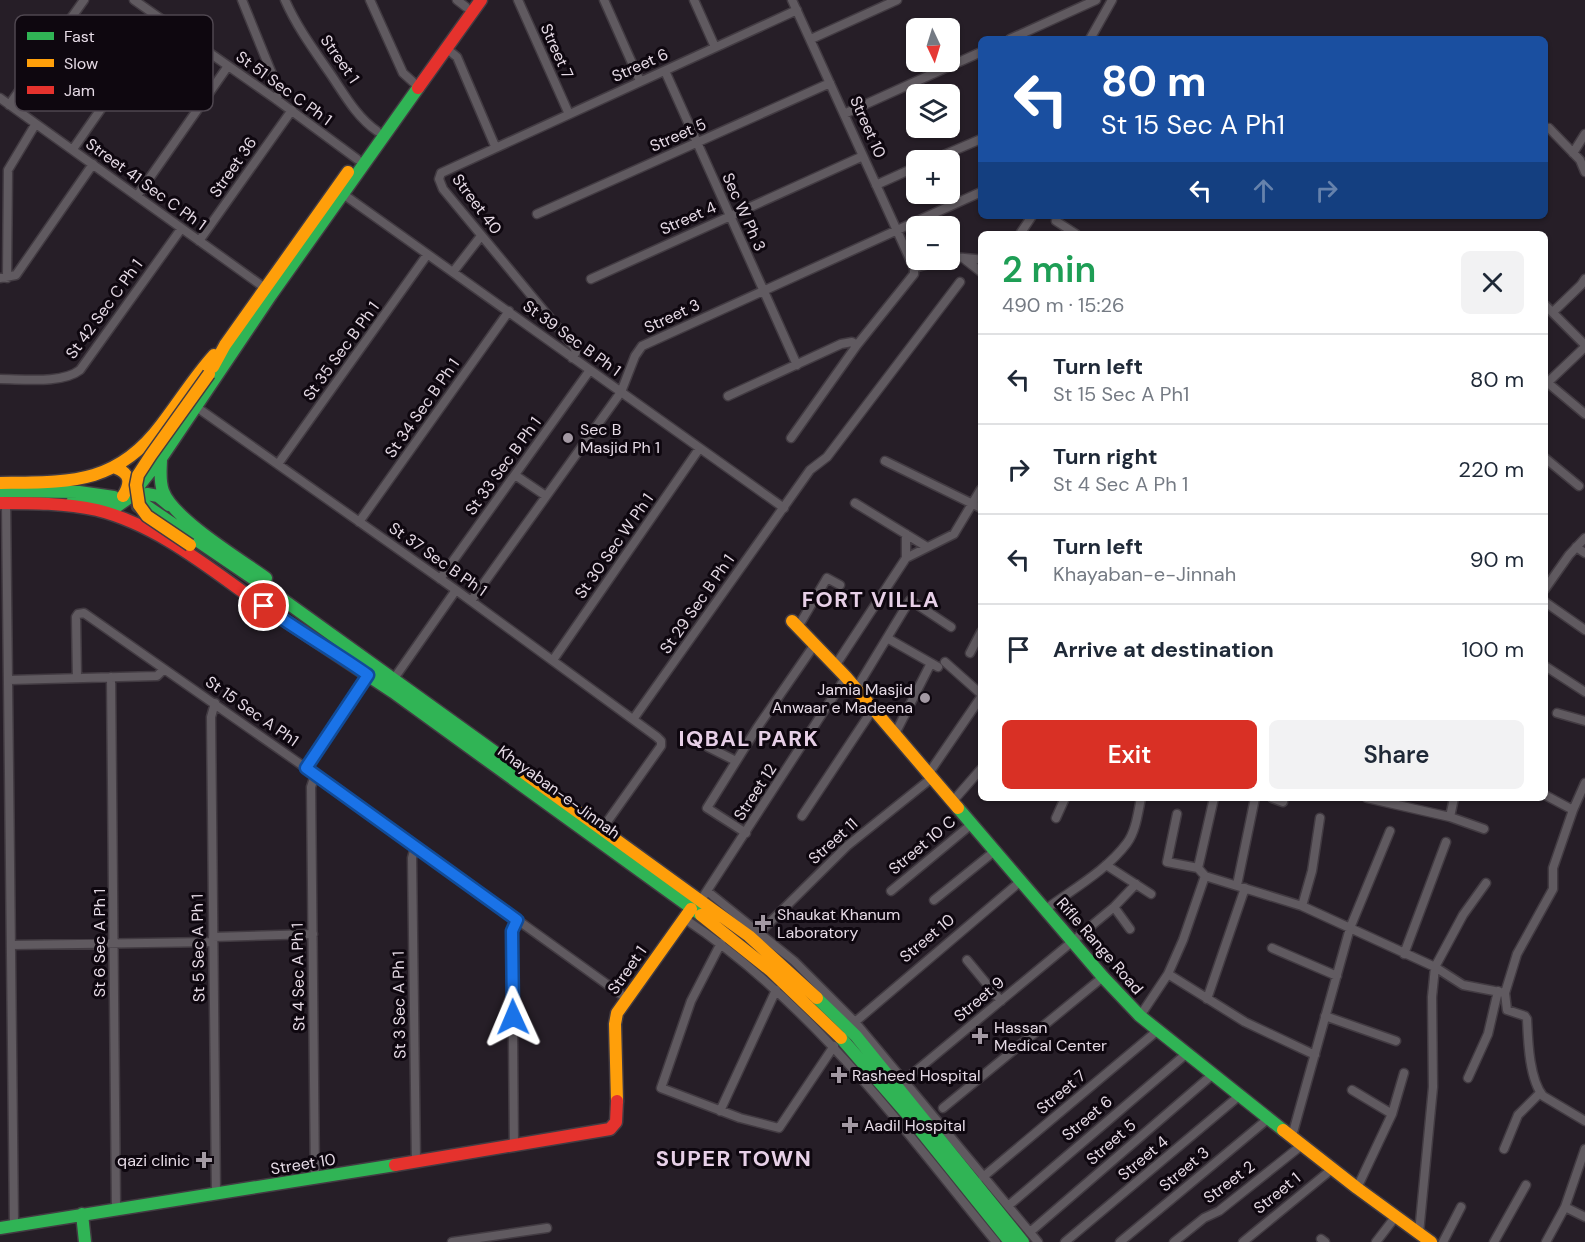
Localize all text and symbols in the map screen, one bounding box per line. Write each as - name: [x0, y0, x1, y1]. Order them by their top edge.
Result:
- legend: [15, 15, 213, 111]
- north arrow: [906, 18, 960, 72]
- map controls: [906, 18, 960, 270]
- street label: Street 7: [536, 20, 578, 82]
- text: Fast: [64, 26, 95, 47]
- street label: Street 1: [316, 31, 364, 87]
- street label: Street 6: [608, 43, 672, 87]
- street label: St 51 Sec C Ph 1: [232, 46, 336, 130]
- text: Slow: [64, 53, 98, 74]
- text: 80 m: [1101, 54, 1207, 109]
- icon: left: [1002, 60, 1080, 138]
- text: Jam: [64, 80, 95, 101]
- button: layers: [906, 84, 960, 138]
- street label: Street 10: [845, 93, 891, 161]
- text: St 15 Sec A Ph1: [1101, 107, 1285, 142]
- street label: Street 5: [647, 113, 709, 157]
- street label: Street 41 Sec C Ph 1: [82, 133, 210, 235]
- street label: Street 36: [205, 133, 261, 201]
- button: +: [906, 150, 960, 204]
- street label: Sec W Ph 3: [717, 169, 771, 255]
- street label: Street 40: [447, 170, 507, 238]
- icon: left: [1184, 174, 1217, 207]
- icon: ahead: [1247, 174, 1280, 207]
- icon: right: [1310, 174, 1343, 207]
- street label: Street 4: [657, 196, 720, 240]
- button: −: [906, 216, 960, 270]
- text: 2 min: [1002, 246, 1096, 293]
- button: close: [1461, 251, 1524, 314]
- street label: St 42 Sec C Ph 1: [61, 255, 147, 363]
- text: 490 m · 15:26: [1002, 292, 1125, 318]
- street label: Street 3: [641, 294, 703, 338]
- street label: St 39 Sec B Ph 1: [519, 295, 625, 381]
- street label: St 35 Sec B Ph 1: [298, 298, 384, 404]
- text: Turn left: [1053, 352, 1143, 381]
- street label: St 34 Sec B Ph 1: [380, 354, 464, 462]
- icon: left: [1002, 363, 1035, 396]
- text: 80 m: [1470, 365, 1524, 394]
- text: St 15 Sec A Ph1: [1053, 381, 1189, 407]
- street label: St 33 Sec B Ph 1: [460, 413, 546, 519]
- place label: Sec B Masjid Ph 1: [580, 419, 660, 458]
- marker: Sec B Masjid Ph 1: [561, 431, 575, 445]
- text: Turn right: [1053, 442, 1158, 471]
- icon: right: [1002, 453, 1035, 486]
- text: 220 m: [1458, 455, 1524, 484]
- text: St 4 Sec A Ph 1: [1053, 471, 1188, 497]
- street label: St 30 Sec W Ph 1: [570, 489, 658, 603]
- street label: St 37 Sec B Ph 1: [385, 517, 491, 601]
- text: Turn left: [1053, 532, 1143, 561]
- icon: left: [1002, 543, 1035, 576]
- text: 90 m: [1470, 545, 1524, 574]
- street label: St 29 Sec B Ph 1: [655, 550, 739, 658]
- text: Khayaban-e-Jinnah: [1053, 561, 1236, 587]
- pin: [238, 580, 289, 631]
- district label: FORT VILLA: [802, 585, 940, 614]
- icon: arrive: [247, 589, 280, 622]
- icon: arrive: [1002, 633, 1035, 666]
- text: Arrive at destination: [1053, 635, 1274, 664]
- text: 100 m: [1462, 635, 1524, 664]
- street label: St 15 Sec A Ph1: [201, 671, 303, 751]
- place label: Jamia Masjid Anwaar e Madeena: [772, 679, 913, 718]
- marker: Jamia Masjid Anwaar e Madeena: [918, 691, 932, 705]
- button: Exit: [1002, 720, 1257, 789]
- button: Share: [1269, 720, 1524, 789]
- district label: IQBAL PARK: [679, 724, 819, 753]
- street label: Khayaban-e-Jinnah: [494, 740, 624, 844]
- street label: Street 12: [729, 760, 781, 824]
- street label: Street 10 C: [884, 811, 960, 879]
- street label: Street 11: [804, 813, 862, 869]
- street label: St 6 Sec A Ph 1: [89, 889, 110, 997]
- street label: Rifle Range Road: [1052, 893, 1148, 999]
- street label: St 5 Sec A Ph 1: [187, 894, 209, 1002]
- place label: Shaukat Khanum Laboratory: [777, 904, 900, 943]
- street label: Street 10: [895, 909, 959, 967]
- marker: Shaukat Khanum Laboratory: [754, 914, 772, 932]
- street label: St 4 Sec A Ph 1: [287, 923, 309, 1031]
- street label: Street 1: [603, 942, 651, 998]
- street label: St 3 Sec A Ph 1: [388, 951, 410, 1059]
- street label: Street 9: [949, 972, 1009, 1026]
- position arrow: [481, 985, 545, 1049]
- place label: Hassan Medical Center: [994, 1017, 1107, 1056]
- marker: Hassan Medical Center: [971, 1027, 989, 1045]
- place label: Rasheed Hospital: [852, 1065, 981, 1086]
- street label: Street 7: [1032, 1065, 1090, 1119]
- marker: Rasheed Hospital: [830, 1066, 848, 1084]
- street label: Street 6: [1057, 1091, 1117, 1145]
- place label: Aadil Hospital: [864, 1115, 966, 1136]
- street label: Street 5: [1082, 1115, 1140, 1169]
- marker: Aadil Hospital: [841, 1116, 859, 1134]
- street label: Street 4: [1114, 1131, 1173, 1185]
- street label: Street 3: [1155, 1142, 1213, 1196]
- district label: SUPER TOWN: [656, 1144, 812, 1173]
- street label: Street 10: [269, 1148, 337, 1179]
- place label: qazi clinic: [117, 1150, 190, 1171]
- marker: qazi clinic: [195, 1151, 213, 1169]
- street label: Street 2: [1199, 1156, 1259, 1208]
- street label: Street 1: [1249, 1168, 1305, 1218]

